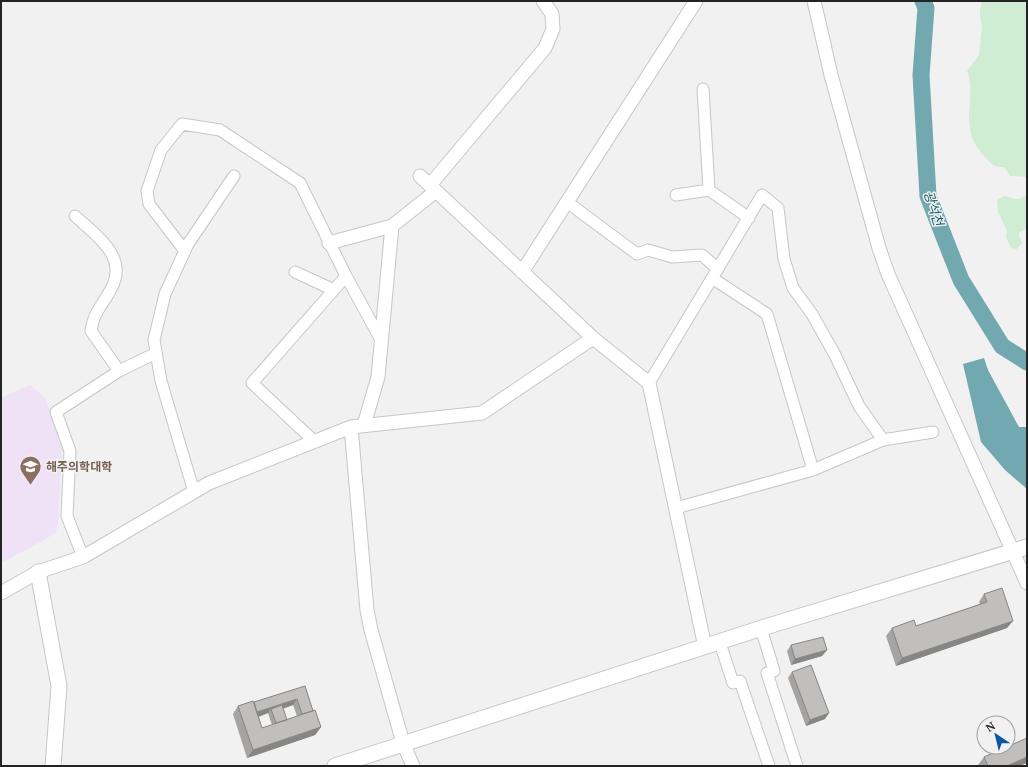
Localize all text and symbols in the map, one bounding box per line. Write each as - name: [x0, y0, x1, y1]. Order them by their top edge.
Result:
- water label: 광석천: [920, 188, 948, 229]
- school or university icon: 해주의학대학: [18, 454, 44, 487]
- place label: 해주의학대학: [46, 459, 112, 474]
- north arrow: [976, 715, 1016, 755]
- text: N: [983, 718, 998, 735]

